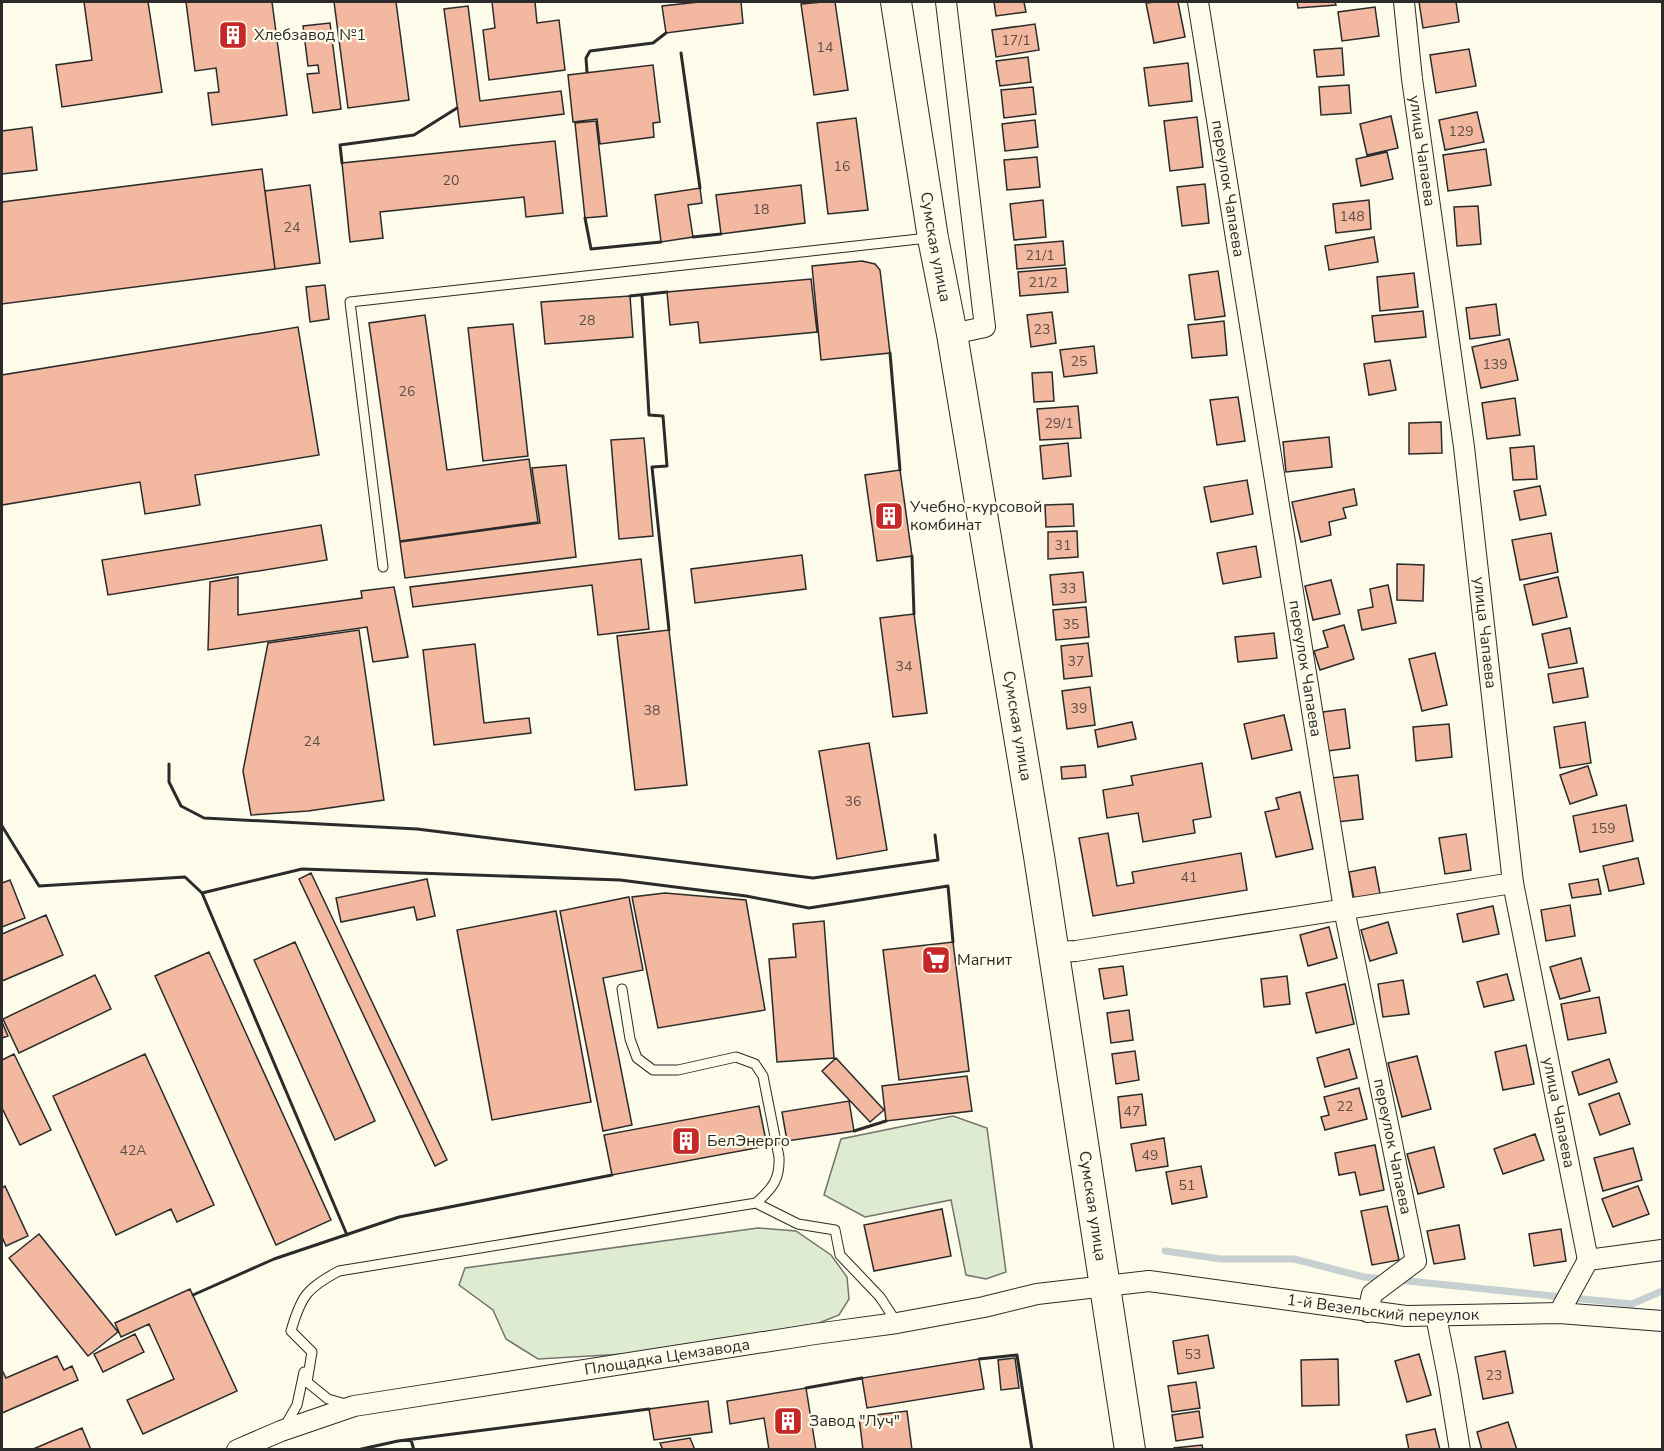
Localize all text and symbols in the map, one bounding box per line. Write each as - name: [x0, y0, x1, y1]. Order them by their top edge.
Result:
- building icon: Хлебзавод №1: [217, 19, 249, 51]
- place label: Хлебзавод №1: [254, 24, 366, 46]
- house number: 17/1: [1001, 31, 1031, 50]
- house number: 14: [817, 38, 833, 57]
- street label: улица Чапаева: [1403, 94, 1441, 208]
- street label: переулок Чапаева: [1206, 119, 1250, 259]
- house number: 129: [1448, 122, 1474, 141]
- house number: 16: [834, 157, 850, 176]
- house number: 20: [443, 171, 459, 190]
- street label: Сумская улица: [915, 190, 956, 304]
- house number: 18: [753, 200, 769, 219]
- house number: 148: [1339, 207, 1365, 226]
- house number: 24: [284, 218, 300, 237]
- house number: 21/1: [1025, 246, 1055, 265]
- house number: 21/2: [1028, 273, 1058, 292]
- house number: 28: [579, 311, 595, 330]
- house number: 23: [1034, 320, 1050, 339]
- house number: 25: [1071, 352, 1087, 371]
- house number: 139: [1482, 355, 1508, 374]
- house number: 26: [399, 382, 415, 401]
- house number: 29/1: [1044, 414, 1074, 433]
- place label: Учебно-курсовой комбинат: [909, 496, 1042, 536]
- building icon: Учебно-курсовой комбинат: [873, 500, 905, 532]
- house number: 31: [1055, 536, 1071, 555]
- street label: улица Чапаева: [1468, 576, 1502, 690]
- house number: 33: [1060, 579, 1076, 598]
- street label: переулок Чапаева: [1283, 598, 1327, 738]
- house number: 35: [1063, 615, 1079, 634]
- house number: 37: [1068, 652, 1084, 671]
- house number: 34: [896, 657, 912, 676]
- street label: Сумская улица: [997, 669, 1037, 783]
- house number: 39: [1071, 699, 1087, 718]
- house number: 38: [644, 701, 660, 720]
- house number: 24: [304, 732, 320, 751]
- house number: 36: [845, 792, 861, 811]
- house number: 159: [1590, 819, 1616, 838]
- house number: 41: [1181, 868, 1197, 887]
- supermarket icon: Магнит: [920, 944, 952, 976]
- place label: Магнит: [957, 949, 1013, 971]
- street label: улица Чапаева: [1537, 1055, 1580, 1170]
- street label: переулок Чапаева: [1368, 1076, 1417, 1216]
- house number: 22: [1337, 1097, 1353, 1116]
- house number: 47: [1124, 1102, 1140, 1121]
- building icon: БелЭнерго: [670, 1125, 702, 1157]
- place label: БелЭнерго: [707, 1130, 790, 1152]
- house number: 42А: [119, 1141, 147, 1160]
- house number: 49: [1142, 1146, 1158, 1165]
- street label: Сумская улица: [1073, 1149, 1112, 1263]
- house number: 51: [1179, 1176, 1195, 1195]
- street label: 1-й Везельский переулок: [1285, 1289, 1480, 1327]
- street label: Площадка Цемзавода: [583, 1333, 751, 1381]
- house number: 53: [1185, 1345, 1201, 1364]
- house number: 23: [1486, 1366, 1502, 1385]
- building icon: Завод "Луч": [772, 1405, 804, 1437]
- place label: Завод "Луч": [809, 1410, 900, 1432]

